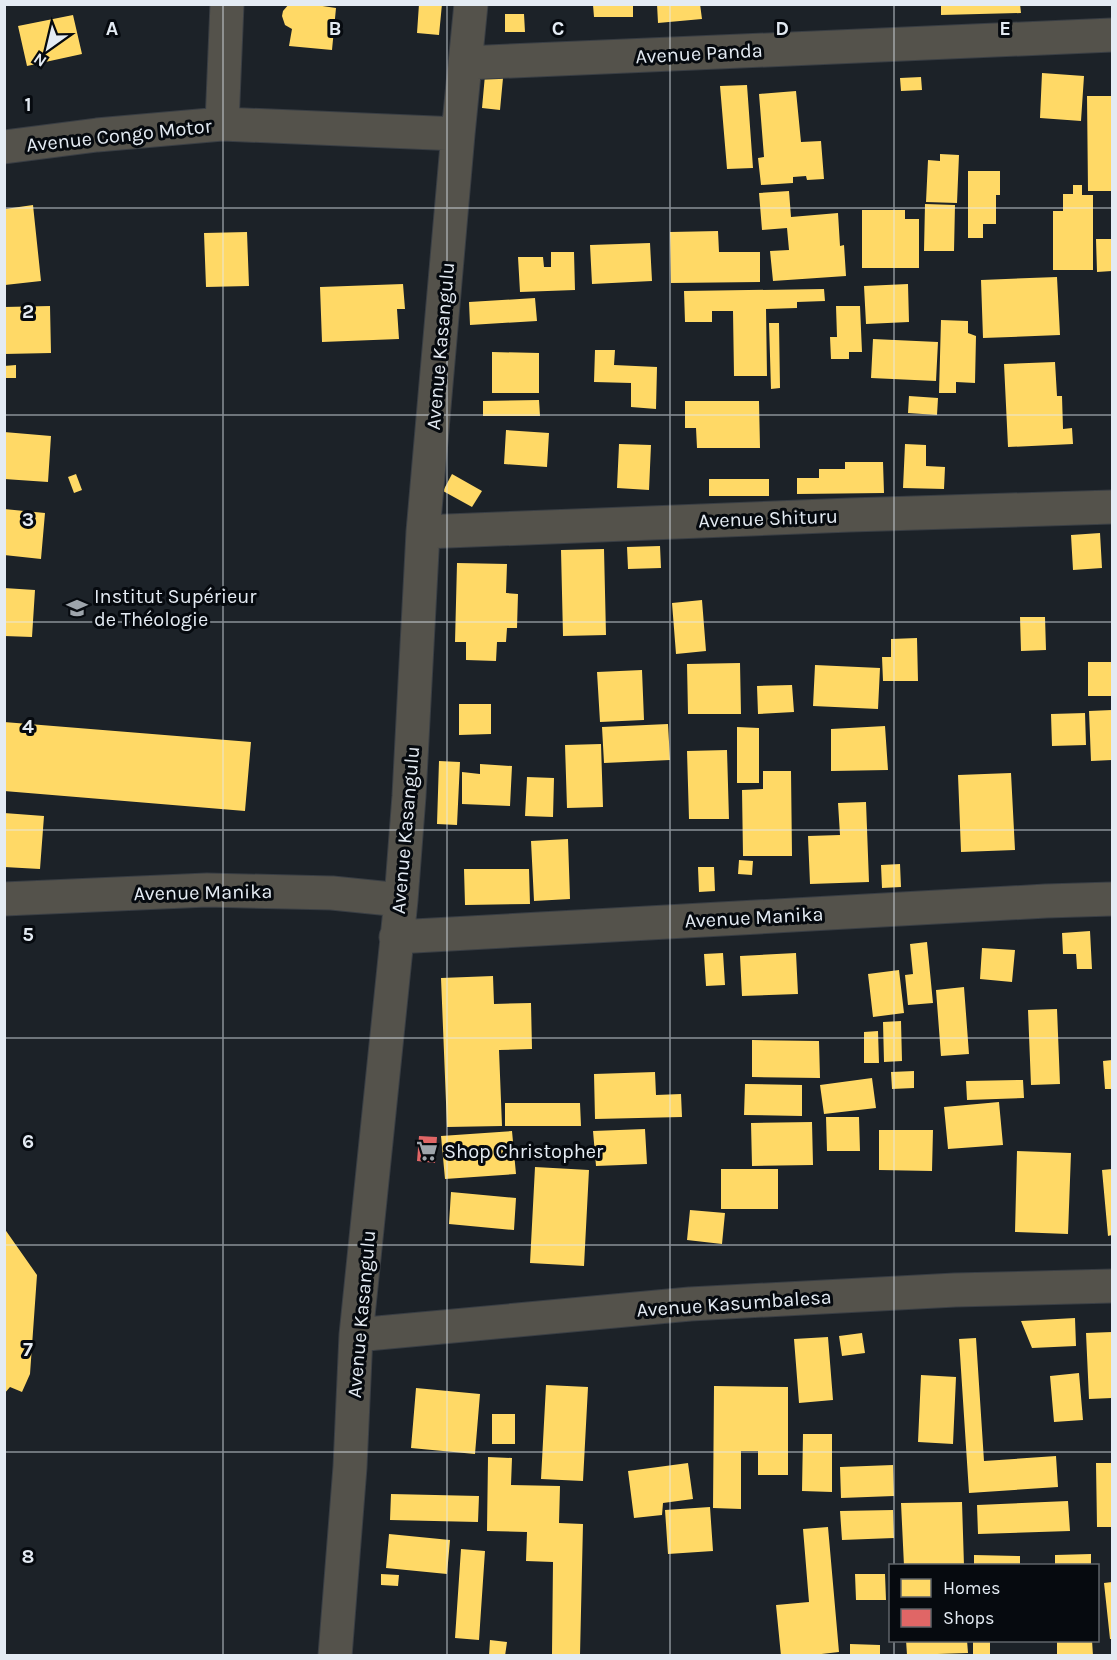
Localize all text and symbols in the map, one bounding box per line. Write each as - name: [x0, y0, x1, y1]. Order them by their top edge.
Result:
- text: A: [106, 17, 119, 40]
- text: B: [329, 17, 341, 40]
- text: C: [552, 17, 564, 40]
- text: D: [775, 17, 789, 40]
- text: E: [999, 17, 1011, 40]
- north arrow: [18, 18, 78, 78]
- street label: Avenue Panda: [635, 39, 763, 68]
- text: N: [30, 49, 50, 71]
- text: 1: [24, 93, 32, 116]
- street label: Avenue Congo Motor: [25, 114, 214, 157]
- street label: Avenue Kasangulu: [422, 261, 459, 431]
- text: 2: [22, 300, 34, 323]
- street label: Avenue Shituru: [698, 505, 838, 532]
- text: 3: [22, 508, 34, 531]
- place label: Institut Supérieur de Théologie: [94, 585, 257, 631]
- school or university icon: Institut Supérieur de Théologie: [65, 596, 89, 620]
- text: 4: [22, 715, 34, 738]
- street label: Avenue Kasangulu: [387, 745, 424, 915]
- street label: Avenue Manika: [133, 880, 273, 905]
- street label: Avenue Manika: [684, 902, 824, 933]
- text: 5: [22, 923, 34, 946]
- text: 6: [22, 1130, 34, 1153]
- supermarket icon: Shop Christopher: [415, 1139, 439, 1163]
- place label: Shop Christopher: [444, 1140, 604, 1163]
- street label: Avenue Kasangulu: [343, 1229, 380, 1399]
- street label: Avenue Kasumbalesa: [636, 1285, 832, 1322]
- text: 7: [23, 1338, 33, 1361]
- text: 8: [22, 1545, 34, 1568]
- legend: [889, 1564, 1099, 1642]
- text: Homes: [943, 1577, 1000, 1599]
- text: Shops: [943, 1607, 995, 1629]

